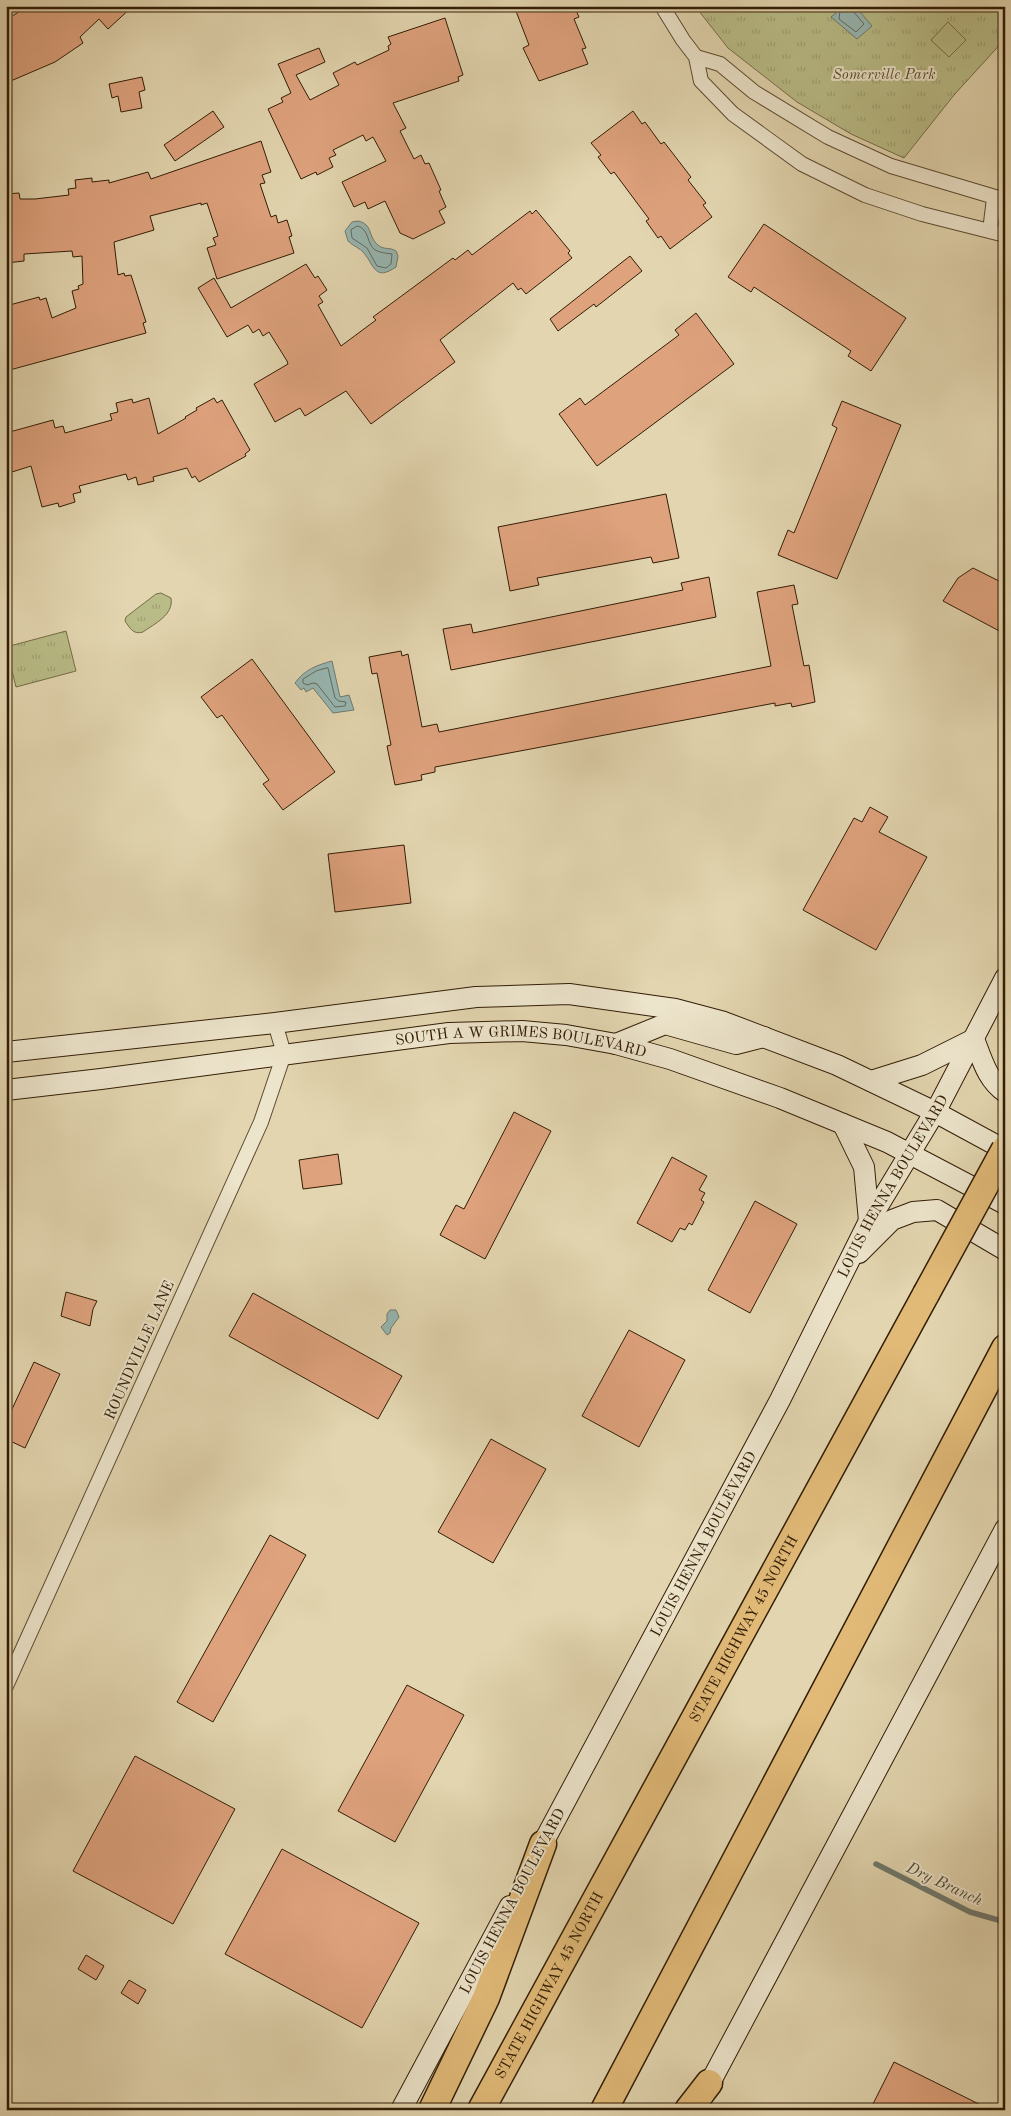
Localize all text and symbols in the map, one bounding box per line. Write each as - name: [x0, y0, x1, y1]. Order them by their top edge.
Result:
- park label: Somerville Park: [832, 68, 936, 83]
- street label: SOUTH A W GRIMES BOULEVARD: [394, 1024, 648, 1061]
- street label: LOUIS HENNA BOULEVARD: [836, 1093, 952, 1280]
- street label: ROUNDVILLE LANE: [103, 1279, 178, 1422]
- street label: LOUIS HENNA BOULEVARD: [649, 1449, 760, 1640]
- street label: STATE HIGHWAY 45 NORTH: [688, 1534, 802, 1726]
- street label: LOUIS HENNA BOULEVARD: [458, 1807, 569, 1997]
- water label: Dry Branch: [903, 1860, 985, 1909]
- street label: STATE HIGHWAY 45 NORTH: [493, 1890, 607, 2082]

